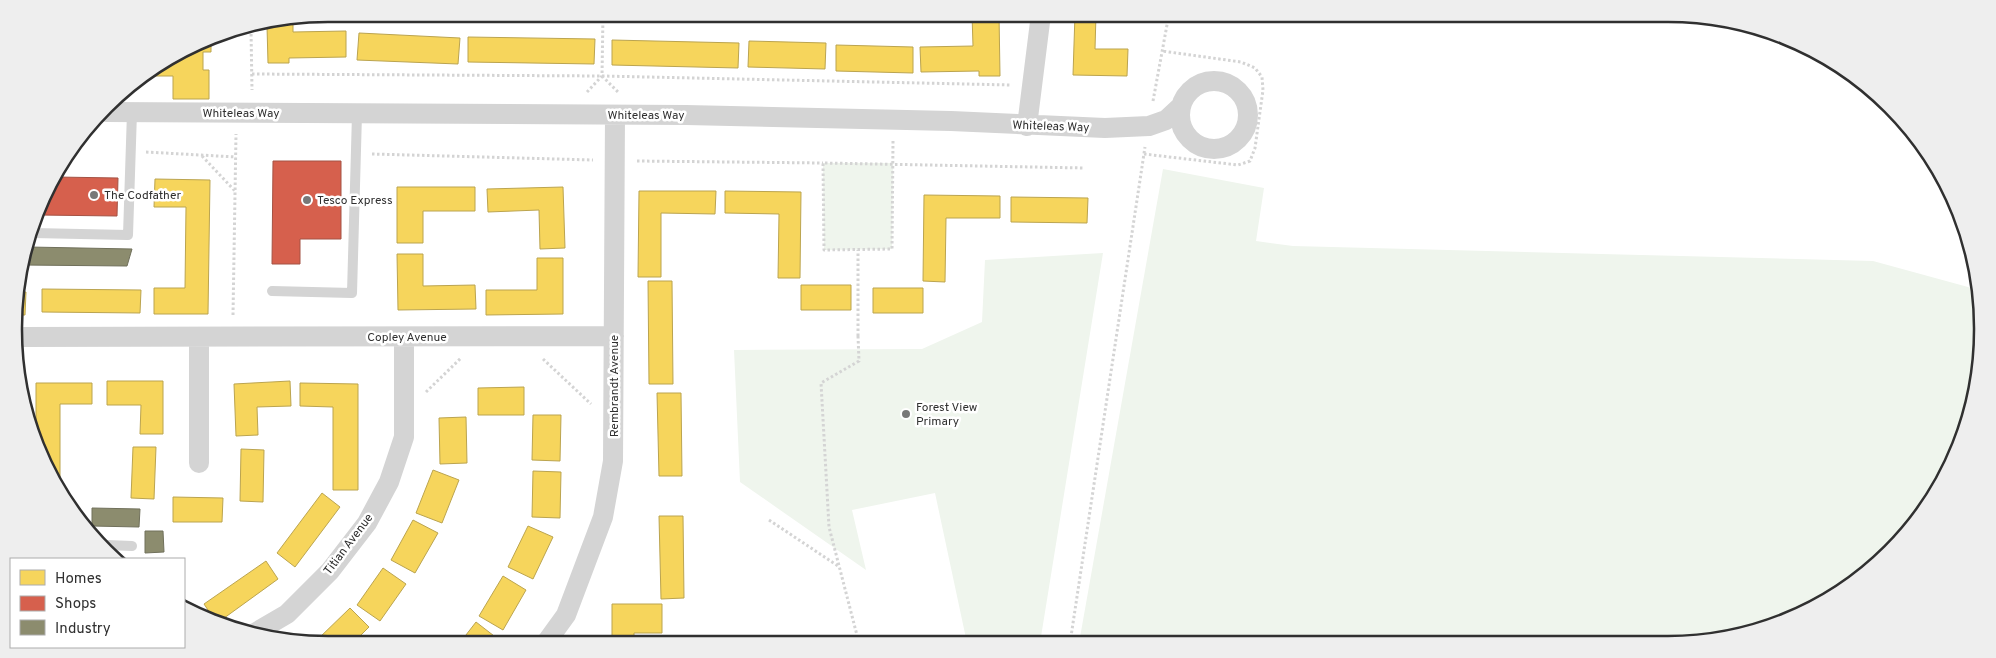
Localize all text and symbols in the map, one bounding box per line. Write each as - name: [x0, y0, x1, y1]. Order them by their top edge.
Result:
- street label: Whiteleas Way: [202, 106, 280, 122]
- street label: Whiteleas Way: [607, 108, 685, 124]
- street label: Whiteleas Way: [1012, 118, 1090, 136]
- place label: The Codfather: [104, 188, 182, 204]
- marker: The Codfather: [88, 189, 100, 201]
- place label: Tesco Express: [317, 193, 393, 209]
- marker: Tesco Express: [301, 194, 313, 206]
- street label: Copley Avenue: [367, 330, 447, 346]
- street label: Rembrandt Avenue: [607, 335, 623, 437]
- place label: Forest View Primary: [916, 400, 978, 430]
- marker: Forest View Primary: [900, 408, 912, 420]
- street label: Titian Avenue: [320, 511, 377, 579]
- legend: [10, 558, 185, 648]
- text: Homes: [55, 570, 102, 589]
- text: Shops: [55, 595, 96, 614]
- text: Industry: [55, 620, 111, 639]

